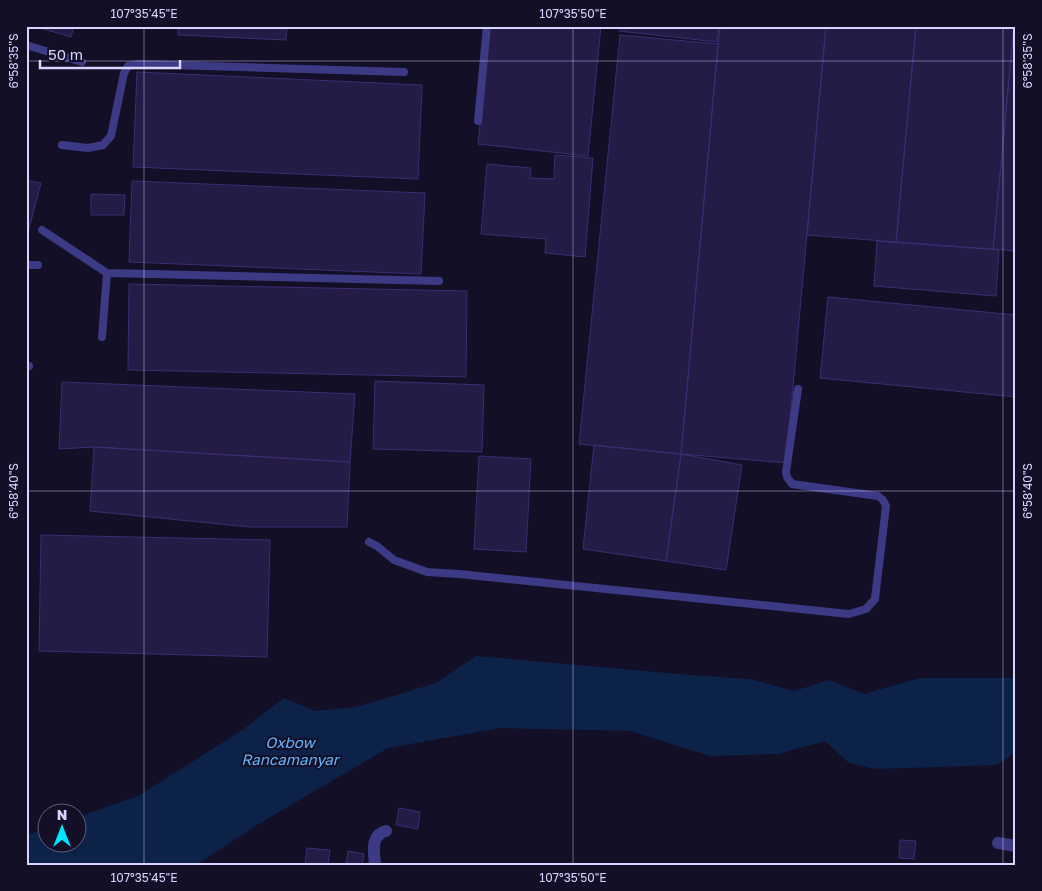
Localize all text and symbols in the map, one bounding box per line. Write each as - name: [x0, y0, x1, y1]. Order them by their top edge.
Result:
- text: 107°35'45"E: [110, 6, 178, 21]
- text: 107°35'50"E: [539, 6, 607, 21]
- text: 6°58'35"S: [6, 33, 21, 89]
- text: 6°58'35"S: [1020, 33, 1035, 89]
- scale bar: [40, 38, 180, 70]
- text: 50 m: [48, 45, 83, 63]
- text: 6°58'40"S: [6, 463, 21, 519]
- text: 6°58'40"S: [1020, 463, 1035, 519]
- water label: Oxbow Rancamanyar: [241, 733, 341, 769]
- north arrow: [38, 804, 88, 854]
- text: N: [57, 806, 67, 823]
- text: 107°35'45"E: [110, 870, 178, 885]
- text: 107°35'50"E: [539, 870, 607, 885]

